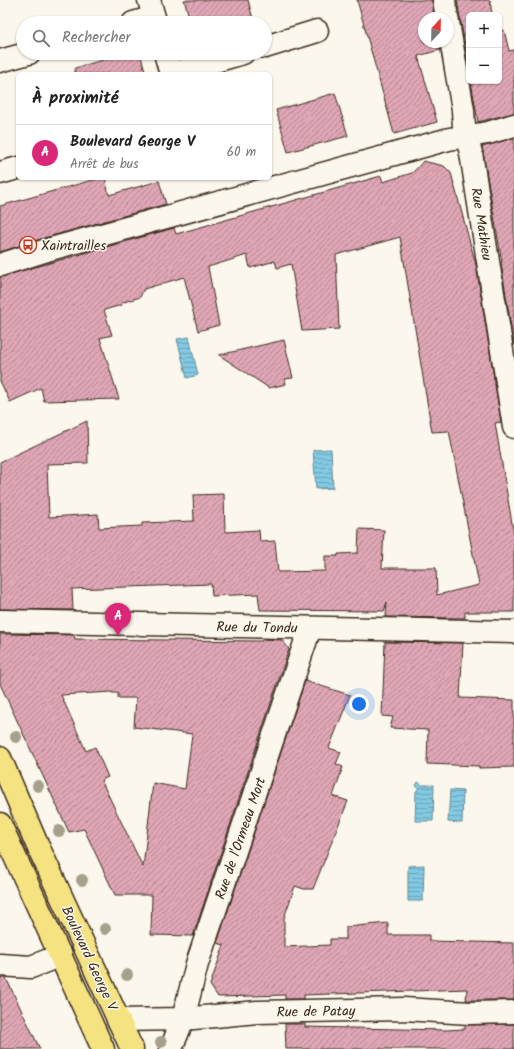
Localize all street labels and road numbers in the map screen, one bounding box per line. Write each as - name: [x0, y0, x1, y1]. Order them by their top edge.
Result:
- street label: Rue Mathieu: [464, 186, 498, 263]
- street label: Rue du Tondu: [216, 616, 298, 640]
- street label: Rue de l'Ormeau Mort: [210, 774, 272, 903]
- street label: Boulevard George V: [55, 902, 124, 1016]
- street label: Rue de Patay: [277, 1000, 356, 1024]

